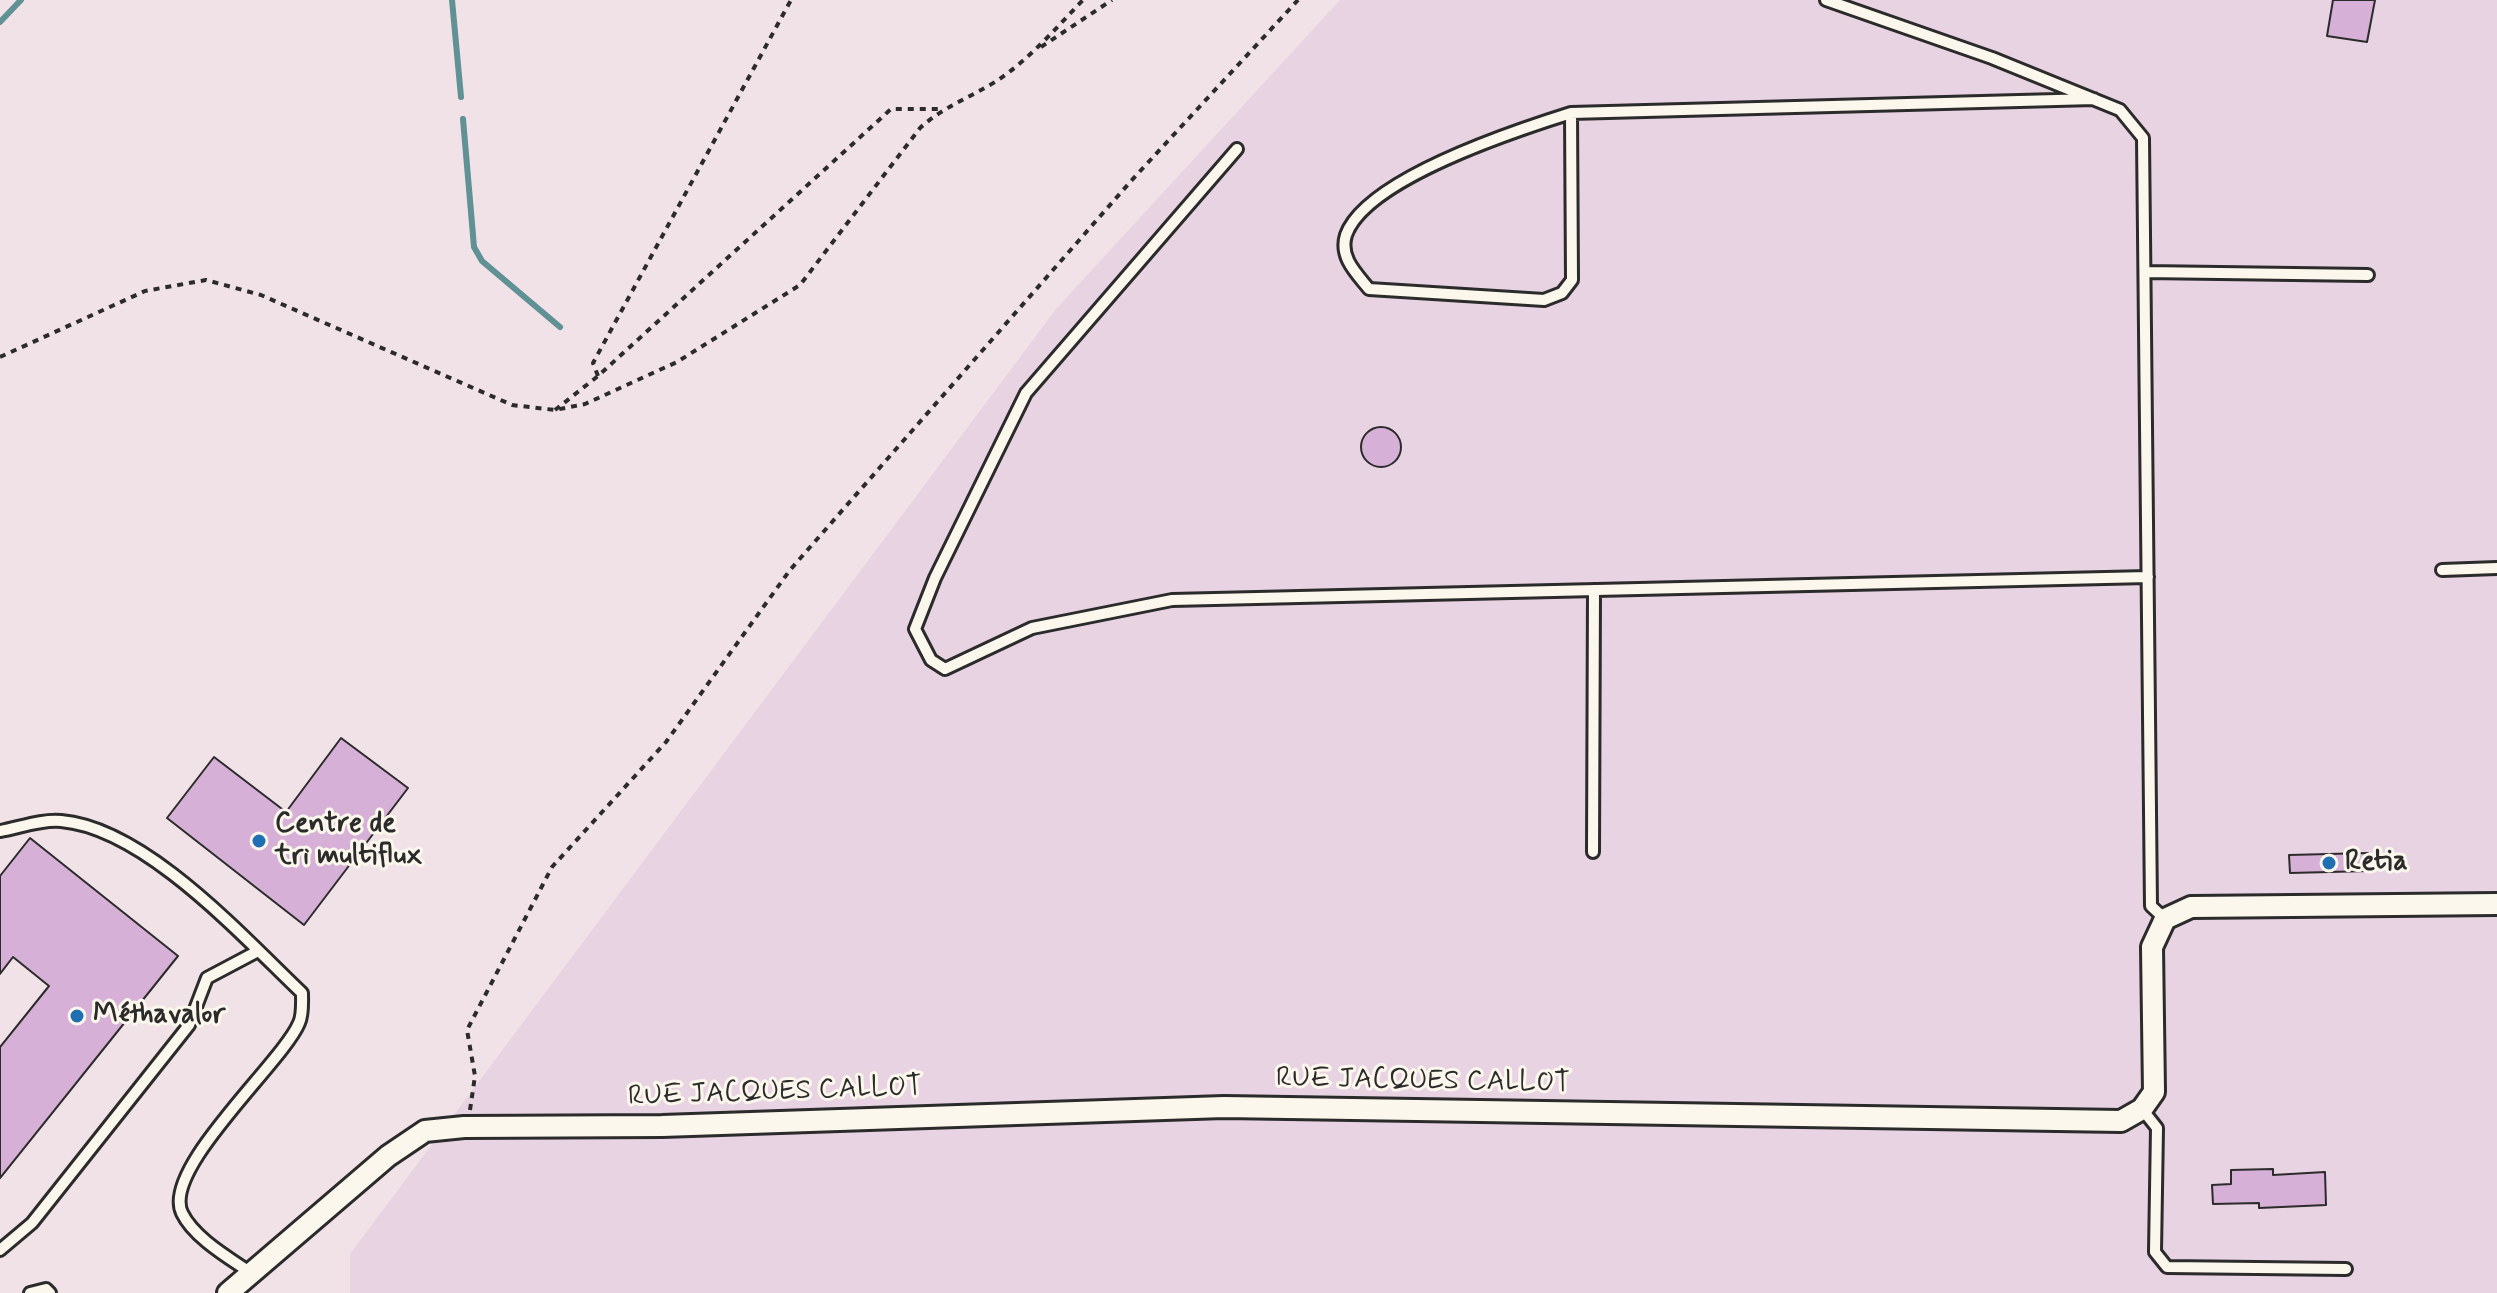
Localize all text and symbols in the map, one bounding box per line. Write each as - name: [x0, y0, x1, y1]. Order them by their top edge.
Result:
- place label: Centre de tri multiflux: [275, 808, 422, 874]
- marker: Centre de tri multiflux: [250, 832, 268, 850]
- place label: Retia: [2345, 846, 2408, 880]
- marker: Retia: [2320, 854, 2338, 872]
- place label: Méthavalor: [93, 999, 225, 1033]
- marker: Méthavalor: [68, 1007, 86, 1025]
- street label: RUE JACQUES CALLOT: [1276, 1063, 1570, 1101]
- street label: RUE JACQUES CALLOT: [627, 1071, 923, 1115]

